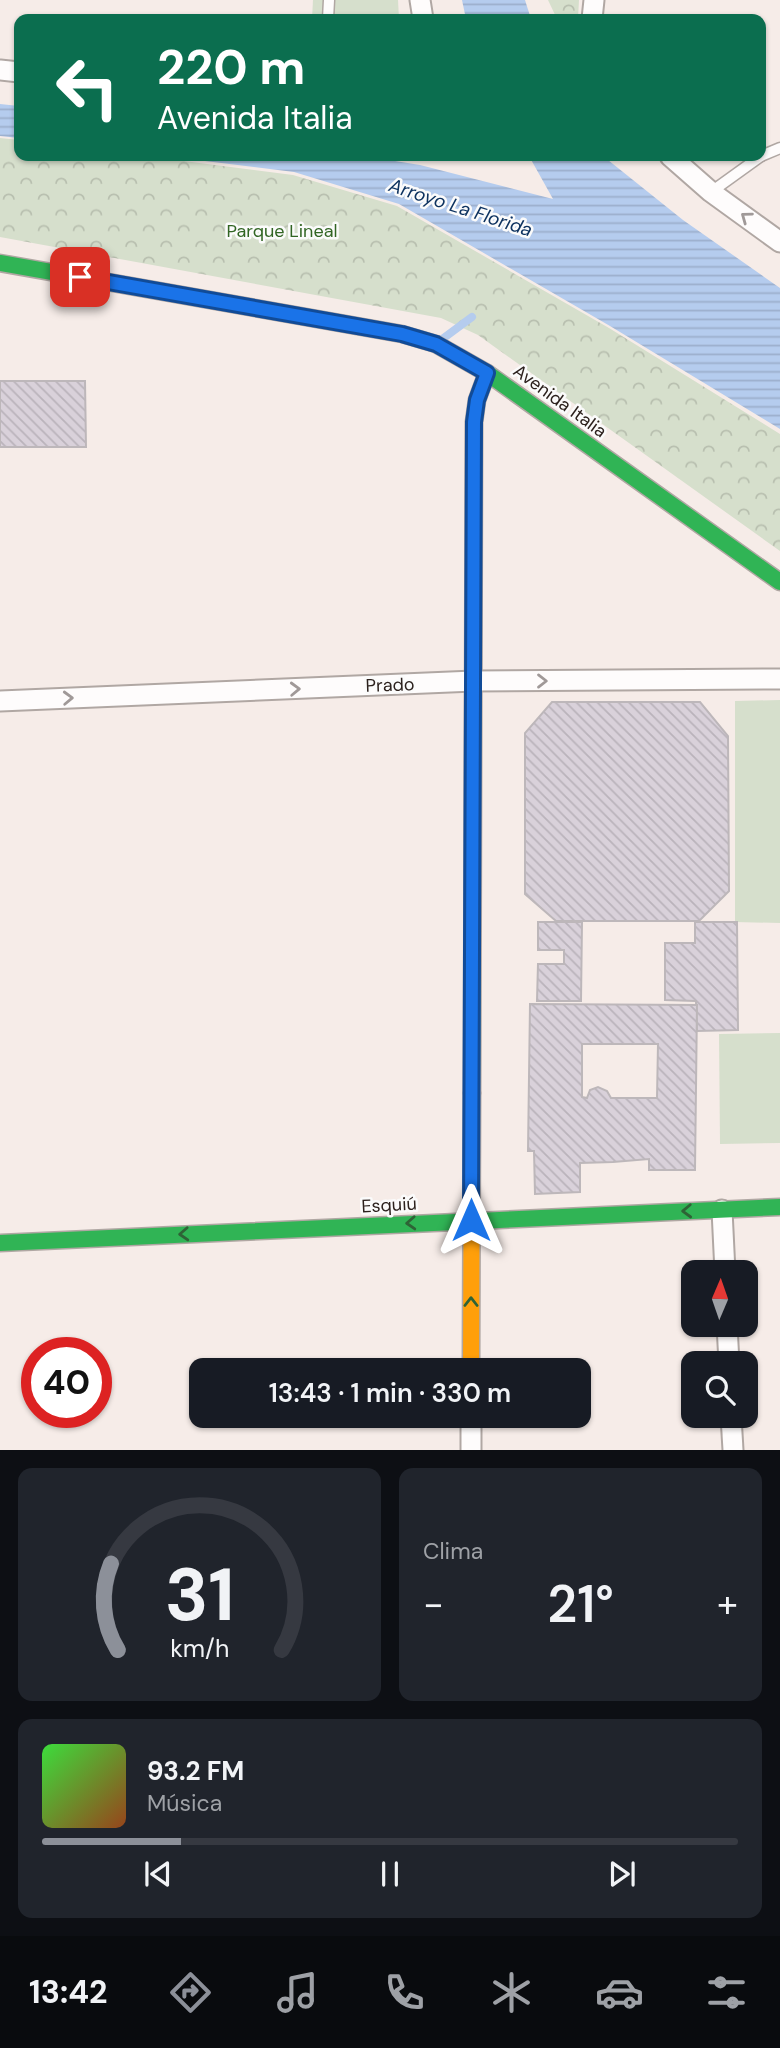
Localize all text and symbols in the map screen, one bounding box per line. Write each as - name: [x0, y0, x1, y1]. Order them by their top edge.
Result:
- text: 220 m: [157, 35, 305, 99]
- icon: left: [42, 42, 133, 133]
- text: Avenida Italia: [157, 97, 353, 139]
- water label: Arroyo La Florida: [385, 172, 536, 242]
- one-way arrow: [741, 213, 753, 225]
- park label: Parque Lineal: [227, 219, 337, 243]
- pin: [50, 247, 110, 307]
- icon: arrive: [61, 258, 99, 296]
- street label: Avenida Italia: [508, 359, 612, 443]
- street label: Prado: [365, 672, 415, 698]
- one-way arrow: [537, 673, 548, 689]
- one-way arrow: [290, 681, 301, 696]
- one-way arrow: [63, 690, 74, 705]
- position arrow: [434, 1183, 508, 1257]
- street label: Esquiú: [361, 1192, 417, 1218]
- one-way arrow: [682, 1204, 693, 1219]
- one-way arrow: [405, 1216, 416, 1231]
- one-way arrow: [178, 1227, 189, 1242]
- north arrow: [681, 1260, 758, 1337]
- map controls: [681, 1260, 758, 1428]
- one-way arrow: [463, 1296, 479, 1307]
- speed limit sign: 40: [21, 1337, 112, 1428]
- button: search: [681, 1351, 758, 1428]
- text: 13:43 · 1 min · 330 m: [269, 1376, 511, 1410]
- text: Clima: [423, 1536, 483, 1566]
- text: 31: [165, 1549, 234, 1644]
- text: 21°: [547, 1570, 614, 1638]
- text: −: [423, 1579, 444, 1629]
- text: +: [717, 1579, 738, 1629]
- text: km/h: [170, 1632, 229, 1665]
- text: 93.2 FM: [147, 1754, 244, 1788]
- text: Música: [147, 1788, 222, 1818]
- icon: previous: [139, 1855, 177, 1893]
- icon: pause: [371, 1855, 409, 1893]
- icon: next: [603, 1855, 641, 1893]
- icon: directions: [166, 1968, 215, 2017]
- icon: music: [273, 1968, 322, 2017]
- icon: phone: [380, 1968, 429, 2017]
- icon: climate: [487, 1968, 536, 2017]
- icon: car: [595, 1968, 644, 2017]
- icon: filters: [702, 1968, 751, 2017]
- text: 13:42: [29, 1971, 107, 2013]

